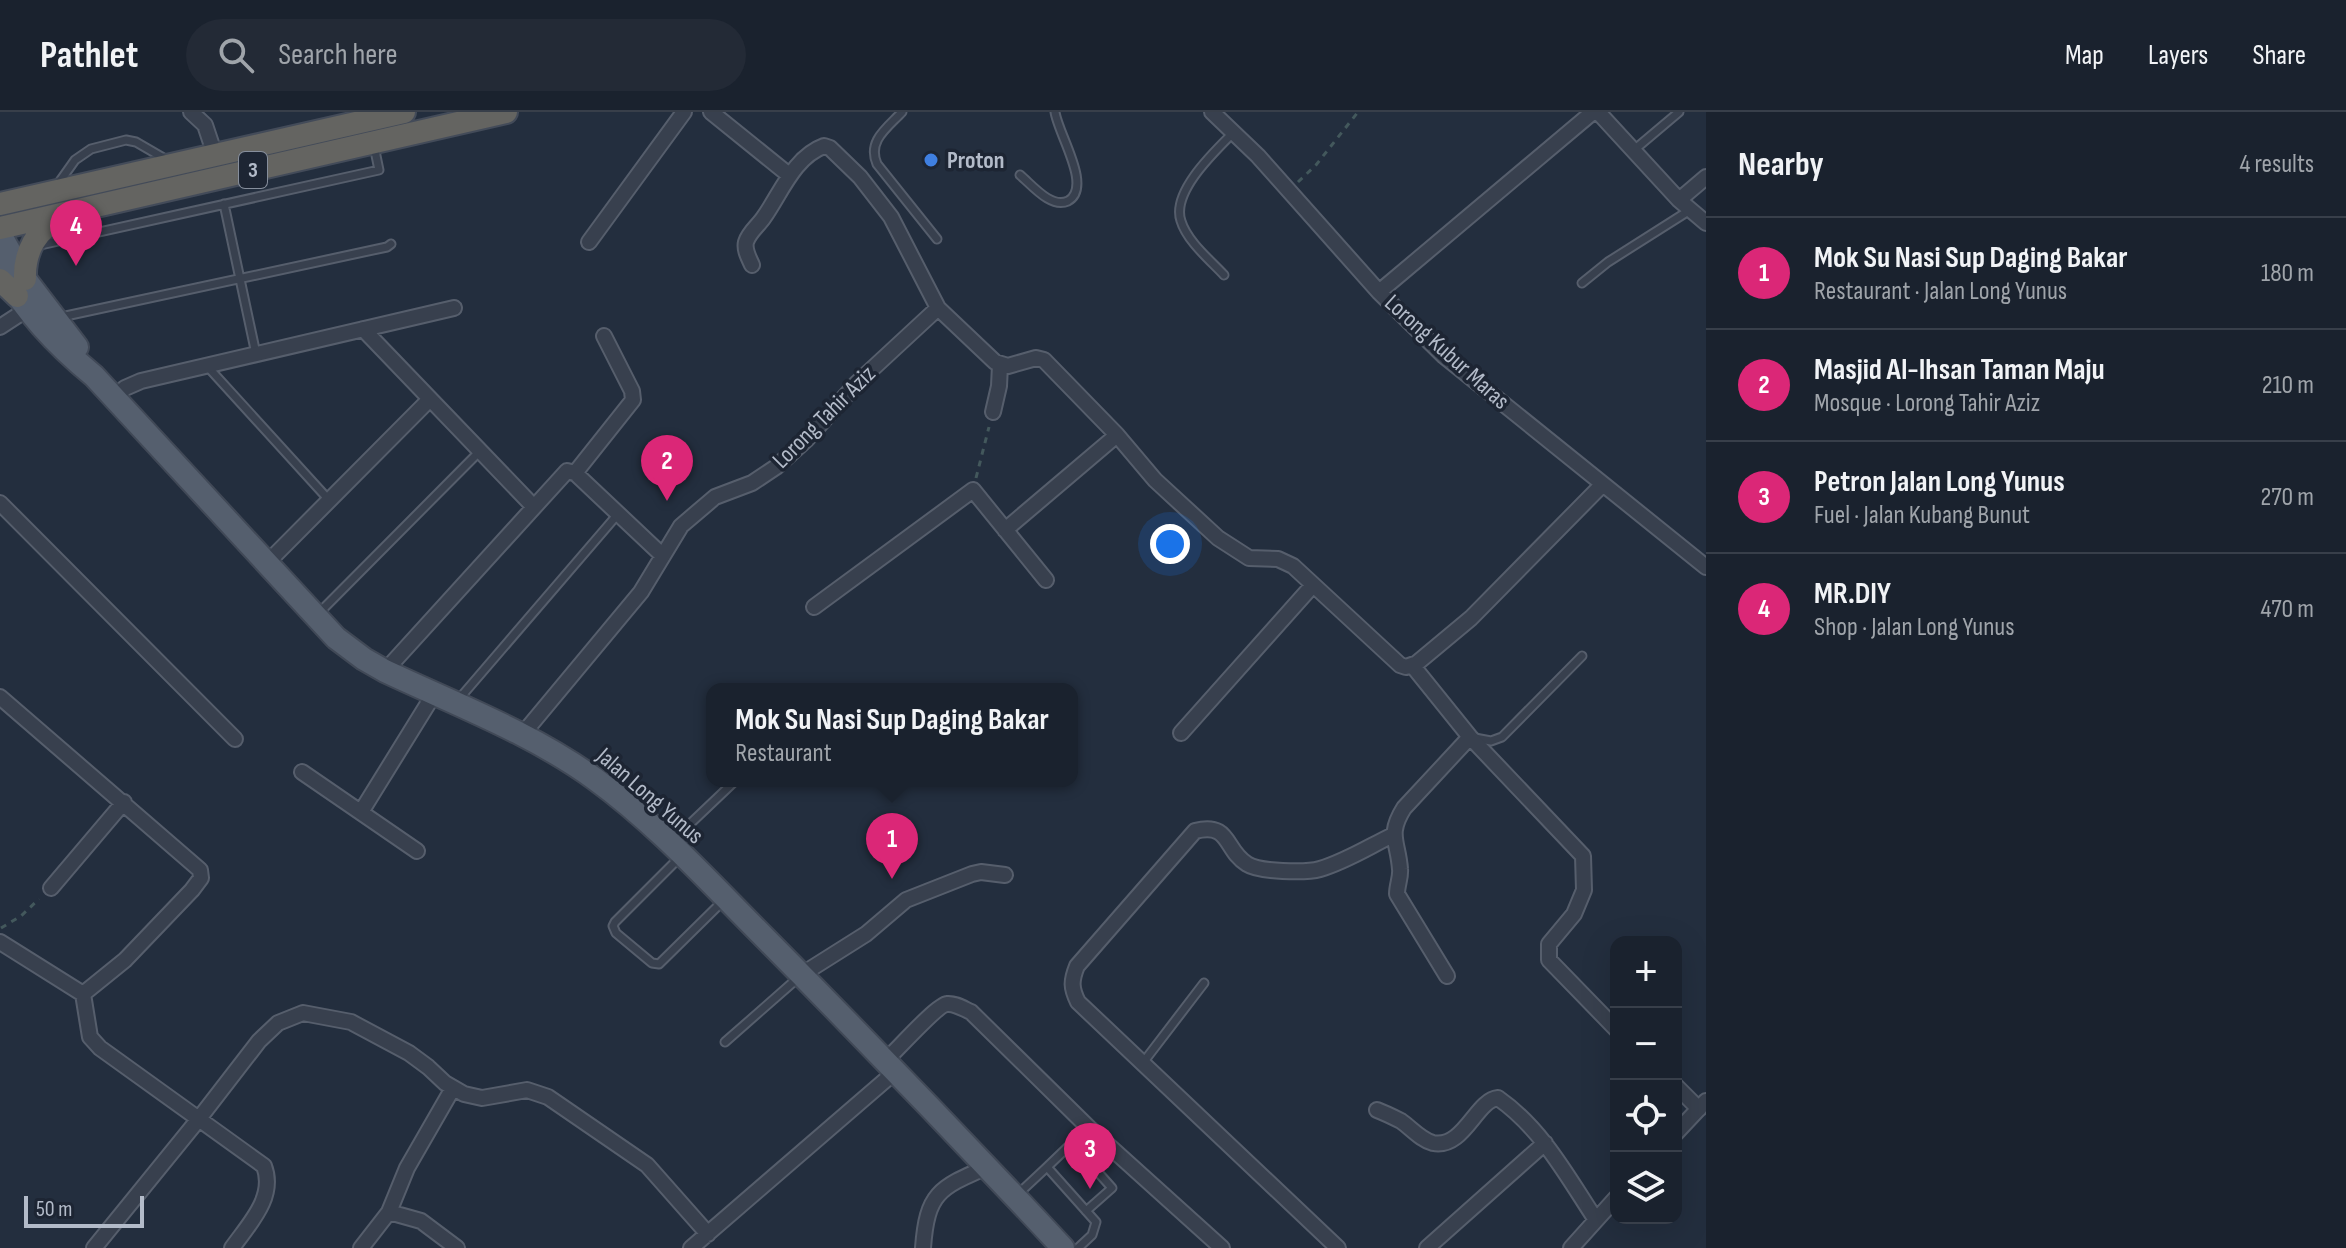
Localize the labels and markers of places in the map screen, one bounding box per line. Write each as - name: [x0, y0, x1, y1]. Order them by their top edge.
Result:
- place label: Proton: [947, 146, 1004, 175]
- marker: Proton: [922, 151, 940, 169]
- pin: 4: [50, 200, 102, 266]
- pin: 2: [641, 435, 693, 501]
- pin: 1: [866, 813, 918, 879]
- pin: 3: [1064, 1123, 1116, 1189]

